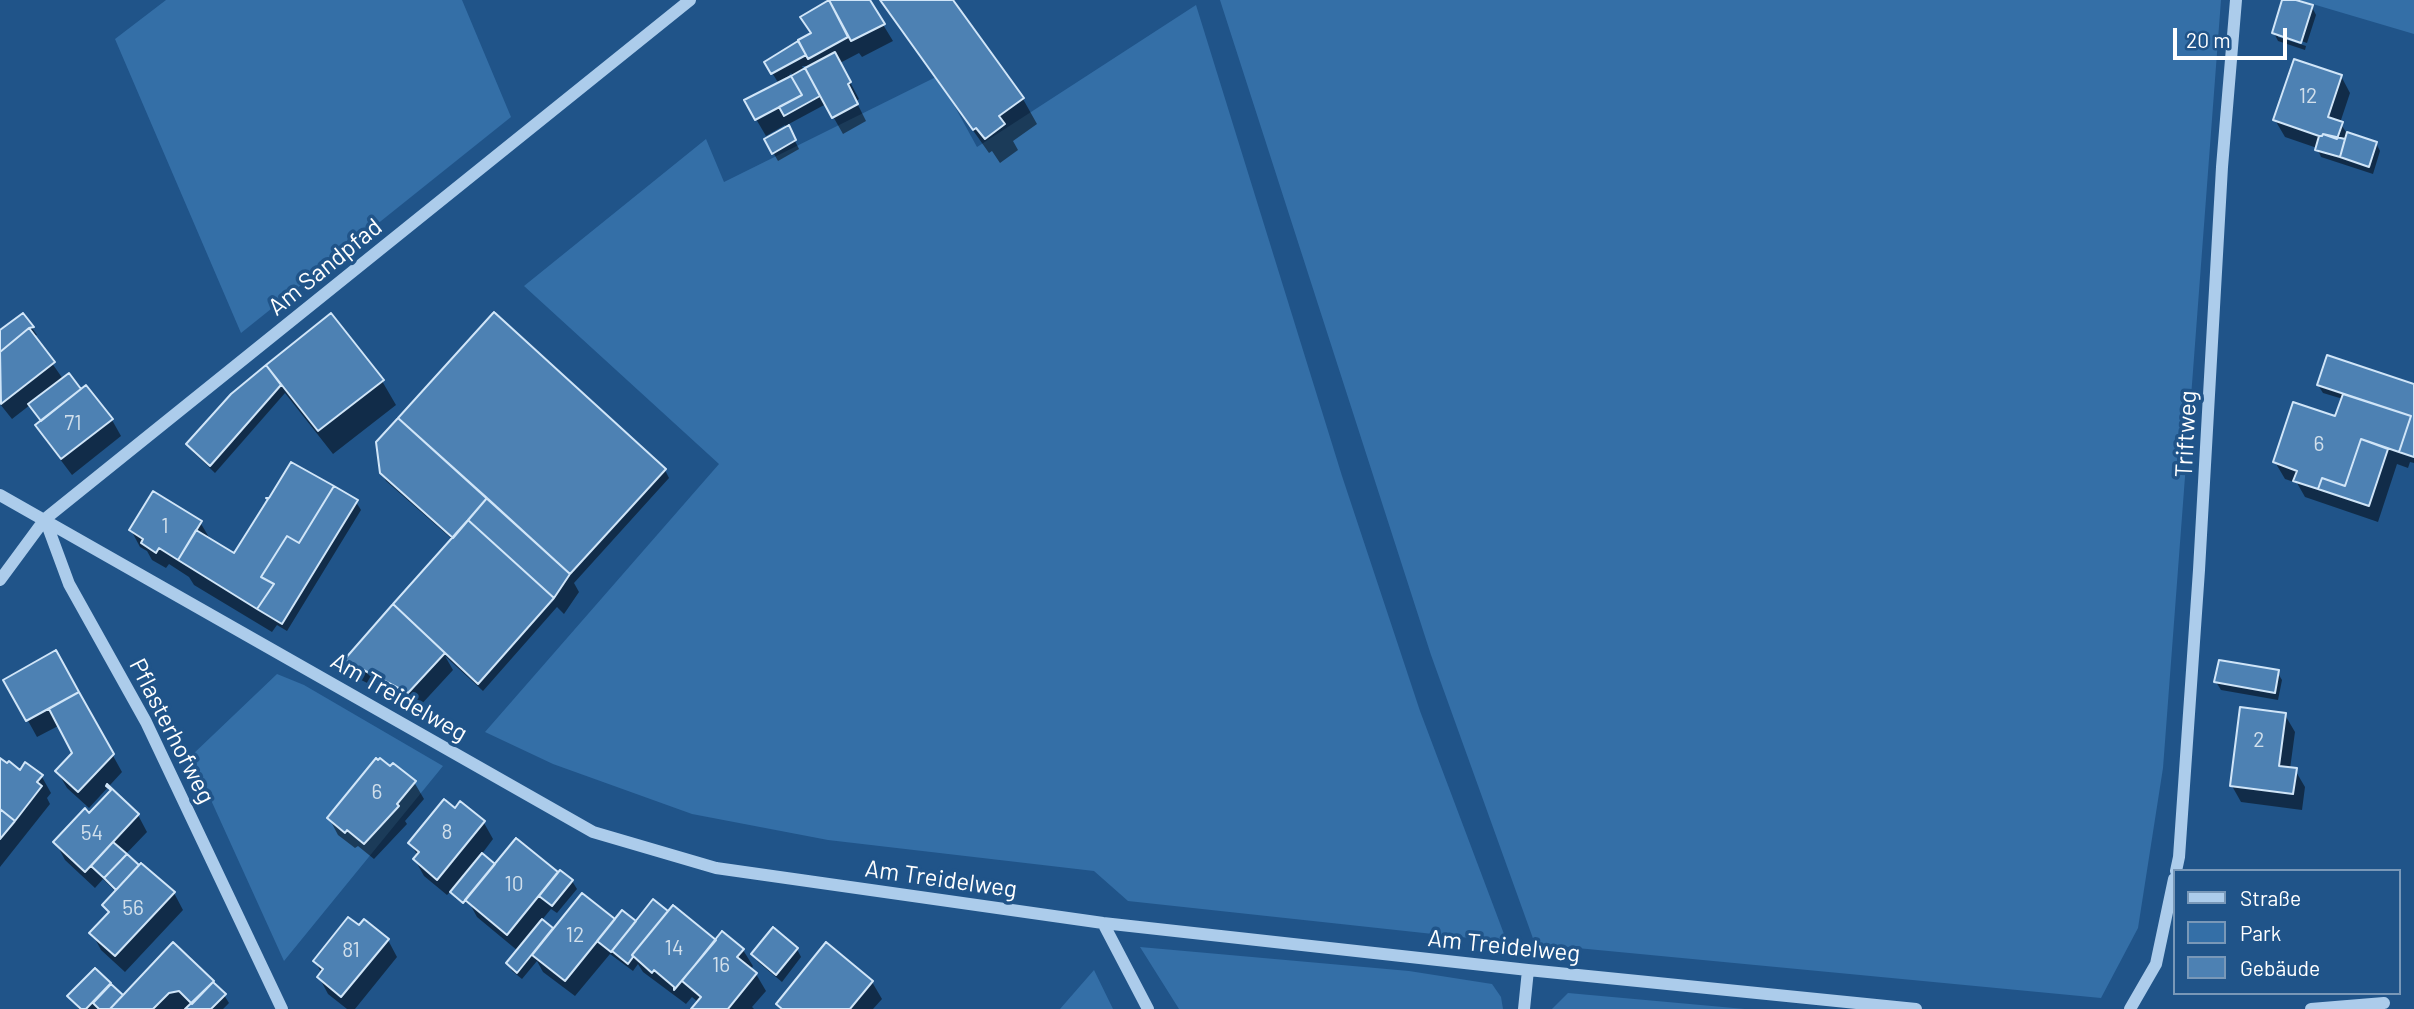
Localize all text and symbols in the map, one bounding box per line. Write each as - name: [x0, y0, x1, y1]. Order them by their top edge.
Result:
- scale bar: [2176, 14, 2290, 58]
- text: 20 m: [2186, 27, 2231, 52]
- house number: 12: [2299, 83, 2317, 109]
- street label: Am Sandpfad: [262, 212, 388, 322]
- street label: Triftweg: [2169, 390, 2203, 478]
- house number: 71: [64, 410, 82, 436]
- house number: 6: [2314, 431, 2324, 457]
- house number: 1: [161, 513, 169, 539]
- street label: Am Treidelweg: [326, 646, 472, 748]
- street label: Pflasterhofweg: [123, 654, 221, 808]
- house number: 2: [2253, 727, 2265, 753]
- house number: 6: [372, 779, 382, 805]
- house number: 8: [442, 819, 452, 845]
- house number: 54: [81, 820, 103, 846]
- street label: Am Treidelweg: [863, 854, 1019, 904]
- legend: [2172, 869, 2400, 995]
- house number: 10: [504, 871, 524, 897]
- text: Straße: [2240, 885, 2301, 910]
- house number: 56: [122, 895, 144, 921]
- text: Park: [2240, 920, 2281, 945]
- house number: 12: [566, 922, 584, 948]
- street label: Am Treidelweg: [1426, 924, 1582, 968]
- house number: 14: [665, 935, 683, 961]
- house number: 81: [342, 937, 360, 963]
- house number: 16: [712, 952, 730, 978]
- text: Gebäude: [2240, 955, 2320, 980]

